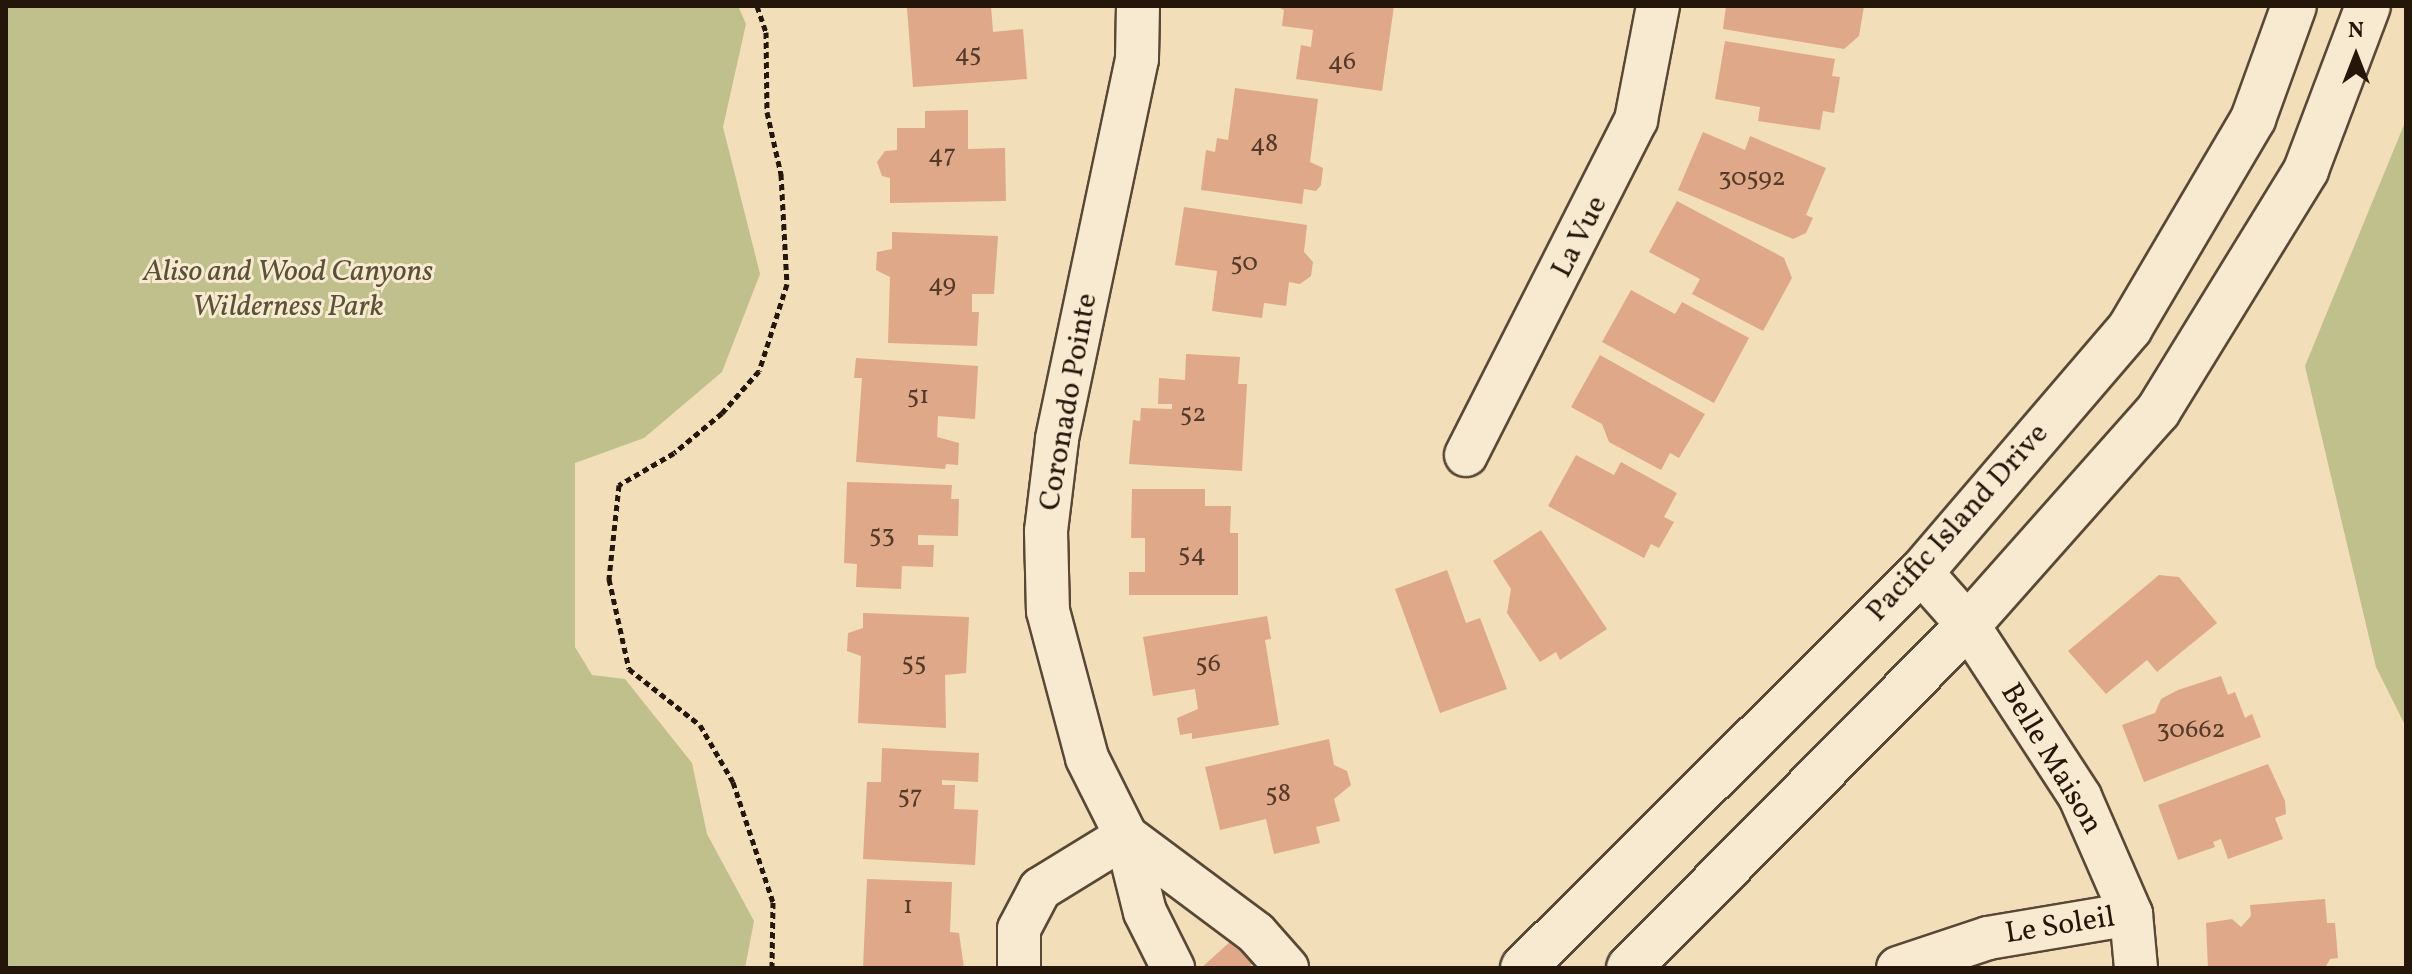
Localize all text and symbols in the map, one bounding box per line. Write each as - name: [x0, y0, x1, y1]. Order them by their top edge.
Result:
- north arrow: [2316, 16, 2396, 96]
- text: N: [2348, 16, 2364, 47]
- house number: 45: [954, 39, 982, 71]
- house number: 46: [1328, 47, 1356, 79]
- house number: 48: [1250, 129, 1278, 161]
- house number: 47: [928, 140, 956, 172]
- house number: 30592: [1718, 163, 1786, 195]
- street label: La Vue: [1544, 190, 1616, 284]
- house number: 50: [1230, 248, 1258, 280]
- park label: Aliso and Wood Canyons Wilderness Park: [143, 254, 433, 324]
- house number: 49: [928, 269, 956, 301]
- street label: Coronado Pointe: [1032, 291, 1106, 513]
- house number: 51: [907, 381, 929, 413]
- house number: 52: [1180, 399, 1206, 431]
- street label: Pacific Island Drive: [1859, 416, 2057, 630]
- house number: 53: [869, 520, 895, 552]
- house number: 54: [1178, 539, 1206, 571]
- house number: 55: [901, 648, 927, 680]
- house number: 56: [1195, 649, 1221, 681]
- street label: Belle Maison: [1992, 677, 2110, 841]
- house number: 30662: [2156, 715, 2226, 747]
- house number: 58: [1265, 779, 1291, 811]
- house number: 57: [897, 781, 923, 813]
- house number: 1: [903, 891, 913, 923]
- street label: Le Soleil: [2003, 900, 2117, 952]

